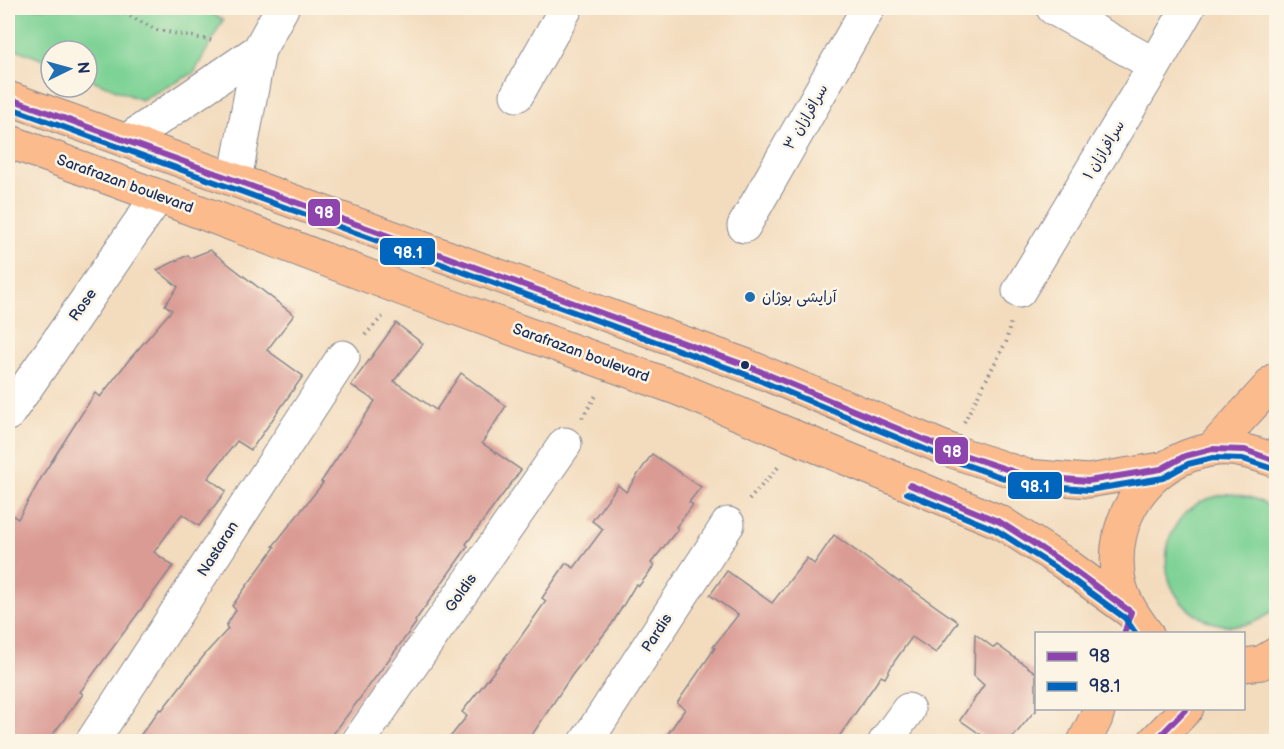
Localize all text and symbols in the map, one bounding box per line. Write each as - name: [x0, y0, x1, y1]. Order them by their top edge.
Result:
- north arrow: [39, 39, 99, 99]
- text: N: [72, 61, 92, 75]
- street label: سرافرازان ۳: [780, 81, 832, 153]
- street label: سرافرازان ۱: [1079, 117, 1129, 183]
- street label: Sarafrazan boulevard: [54, 150, 196, 218]
- line badge: 98: [307, 198, 341, 227]
- text: 98: [315, 204, 334, 223]
- line badge: 98.1: [379, 237, 436, 266]
- text: 98.1: [393, 244, 423, 263]
- street label: Rose: [65, 285, 101, 325]
- place label: آرایشی بوژان: [762, 288, 838, 307]
- marker: آرایشی بوژان: [743, 290, 757, 304]
- street label: Sarafrazan boulevard: [510, 319, 652, 387]
- unlabelled marker: [739, 359, 751, 371]
- line badge: 98: [934, 436, 969, 465]
- text: 98: [943, 443, 962, 462]
- line badge: 98.1: [1007, 471, 1063, 500]
- text: 98.1: [1020, 478, 1050, 497]
- street label: Nastaran: [193, 518, 243, 580]
- street label: Goldis: [441, 570, 481, 616]
- street label: Pardis: [638, 610, 677, 656]
- legend: [1035, 632, 1245, 710]
- text: 98: [1089, 646, 1110, 667]
- text: 98.1: [1089, 676, 1120, 697]

